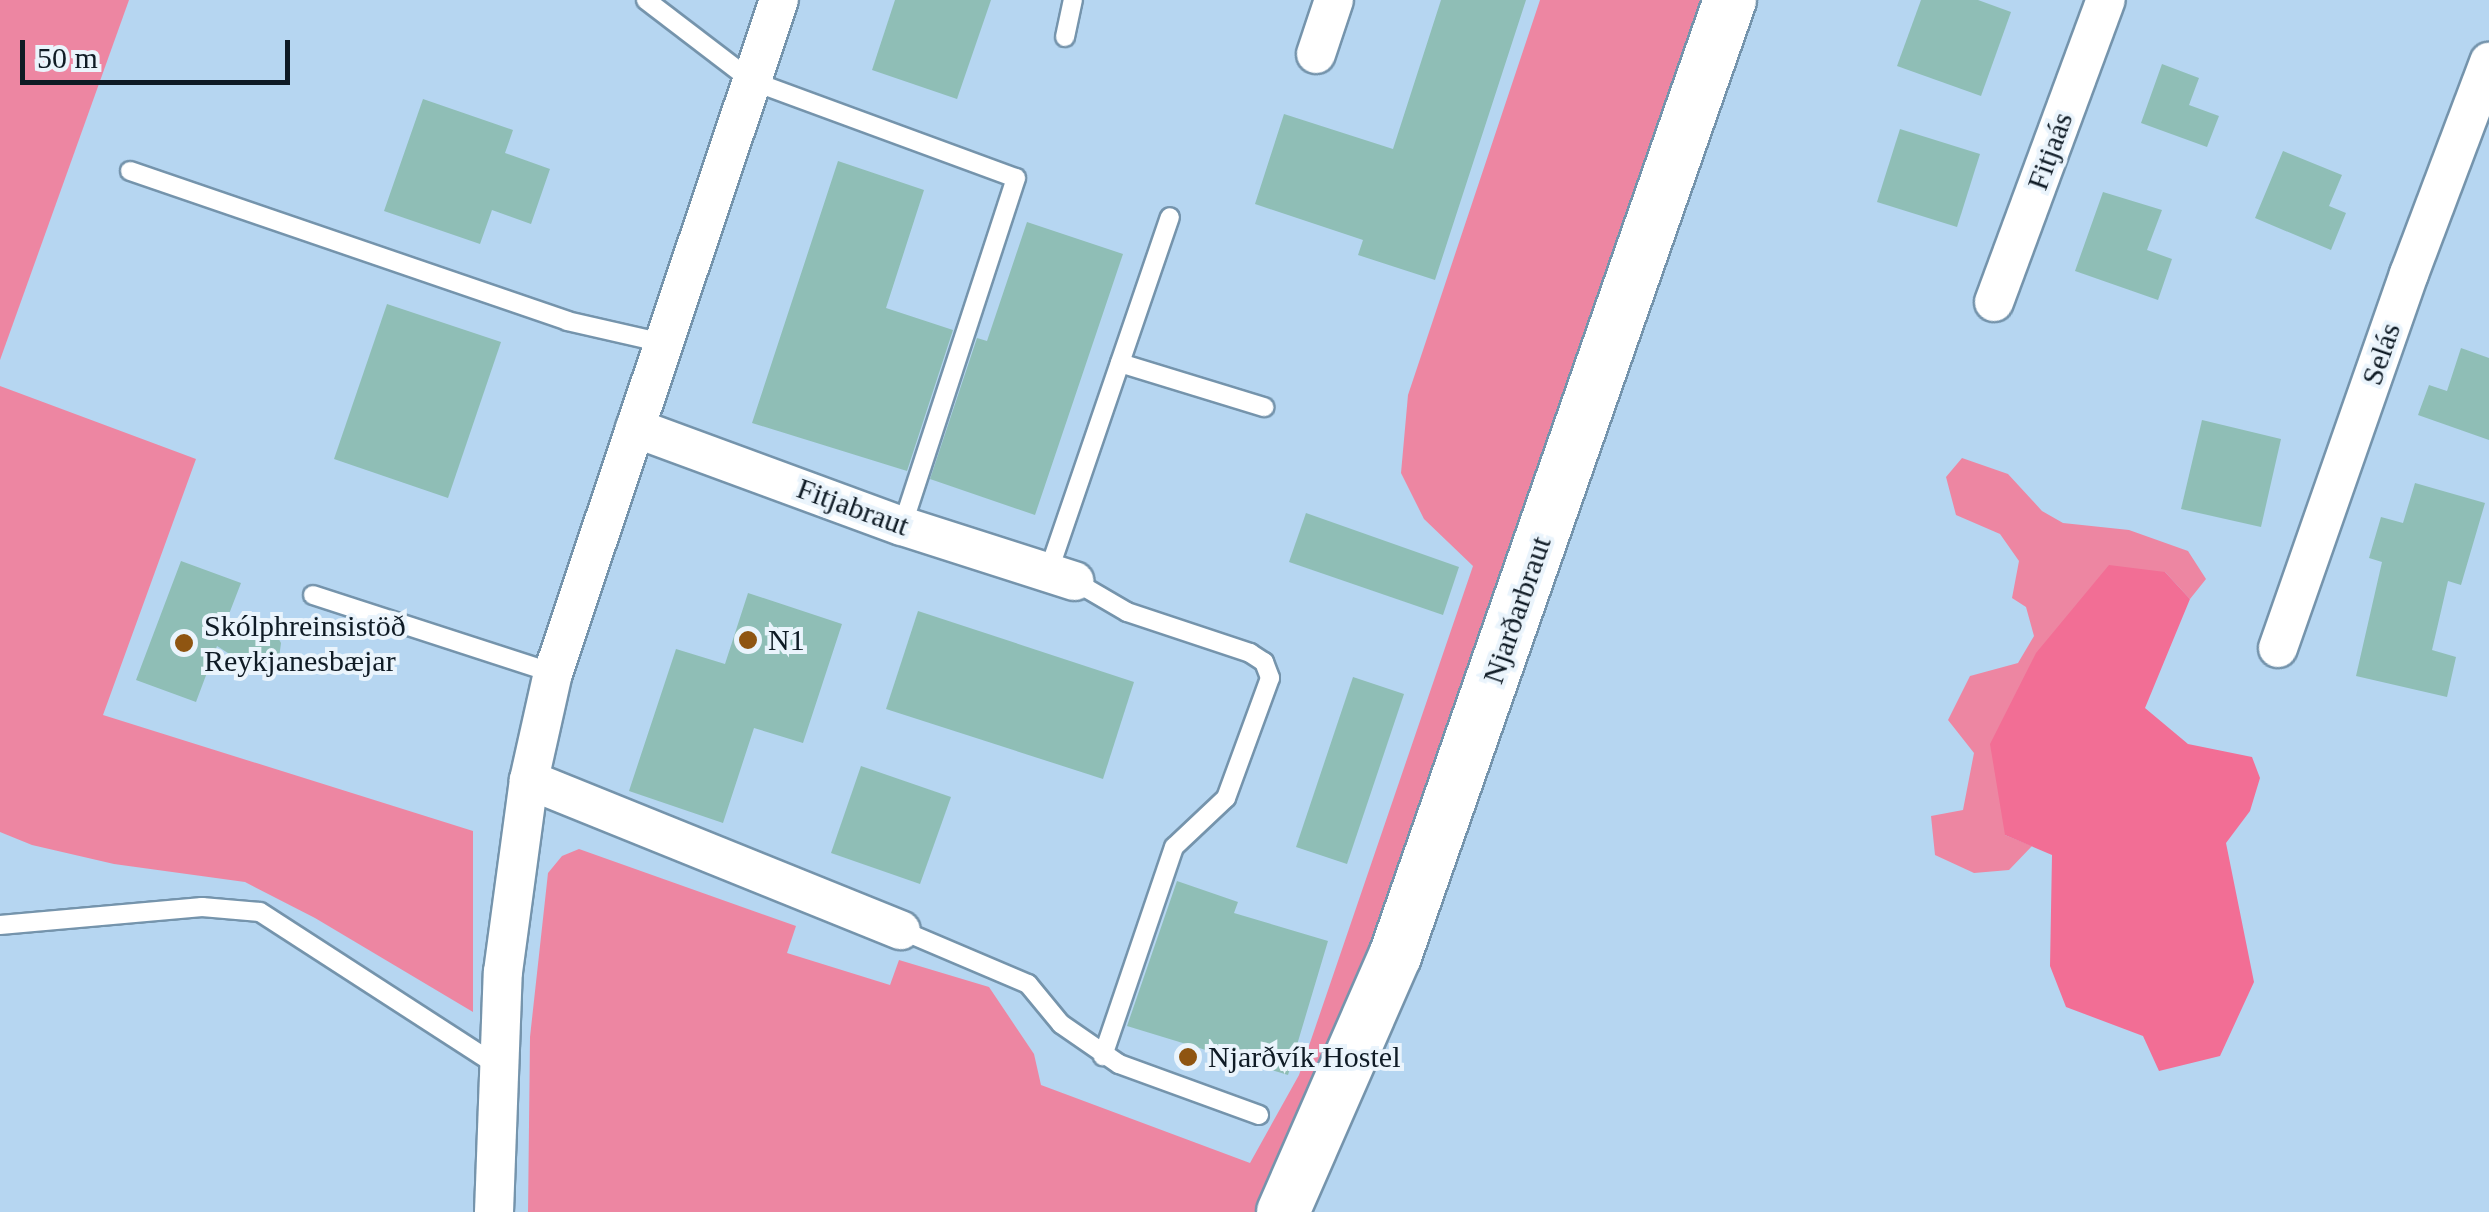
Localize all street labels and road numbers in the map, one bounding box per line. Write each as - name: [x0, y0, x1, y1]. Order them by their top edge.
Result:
- street label: Fitjaás: [2019, 107, 2081, 195]
- street label: Selás: [2354, 318, 2408, 390]
- street label: Fitjabraut: [792, 470, 914, 544]
- street label: Njarðarbraut: [1475, 532, 1559, 688]

